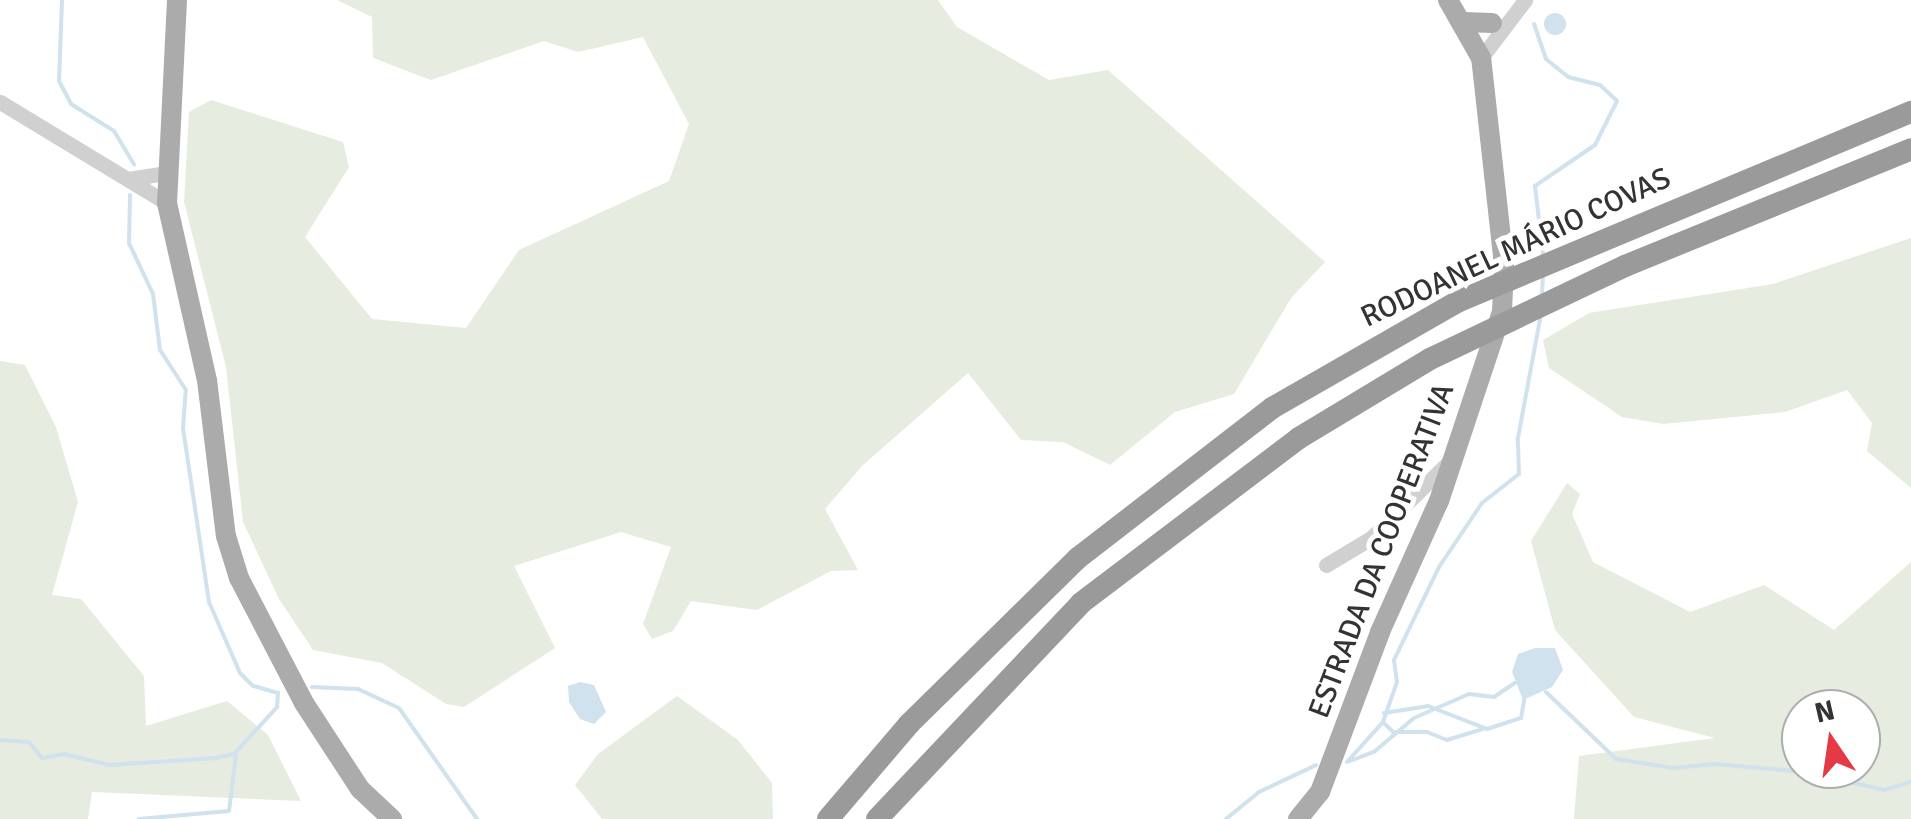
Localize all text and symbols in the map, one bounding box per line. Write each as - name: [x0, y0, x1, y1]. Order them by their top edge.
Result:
- street label: RODOANEL MÁRIO COVAS: [1355, 160, 1677, 336]
- street label: ESTRADA DA COOPERATIVA: [1301, 379, 1463, 723]
- north arrow: [1781, 689, 1881, 789]
- text: N: [1811, 693, 1838, 730]

